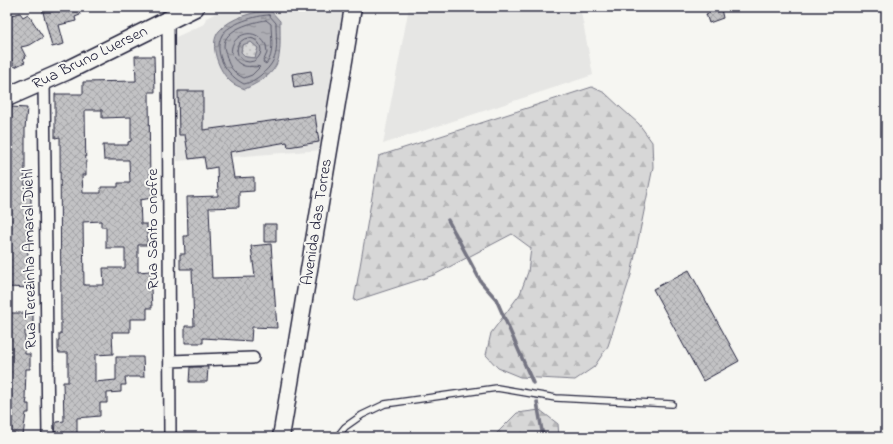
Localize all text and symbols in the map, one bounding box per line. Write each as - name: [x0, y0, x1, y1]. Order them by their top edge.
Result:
- street label: Rua Bruno Luersen: [28, 20, 152, 96]
- street label: Avenida das Torres: [295, 157, 339, 287]
- street label: Rua Terezinha Amaral Diehl: [16, 168, 44, 349]
- street label: Rua Santo Onofre: [141, 168, 165, 289]

